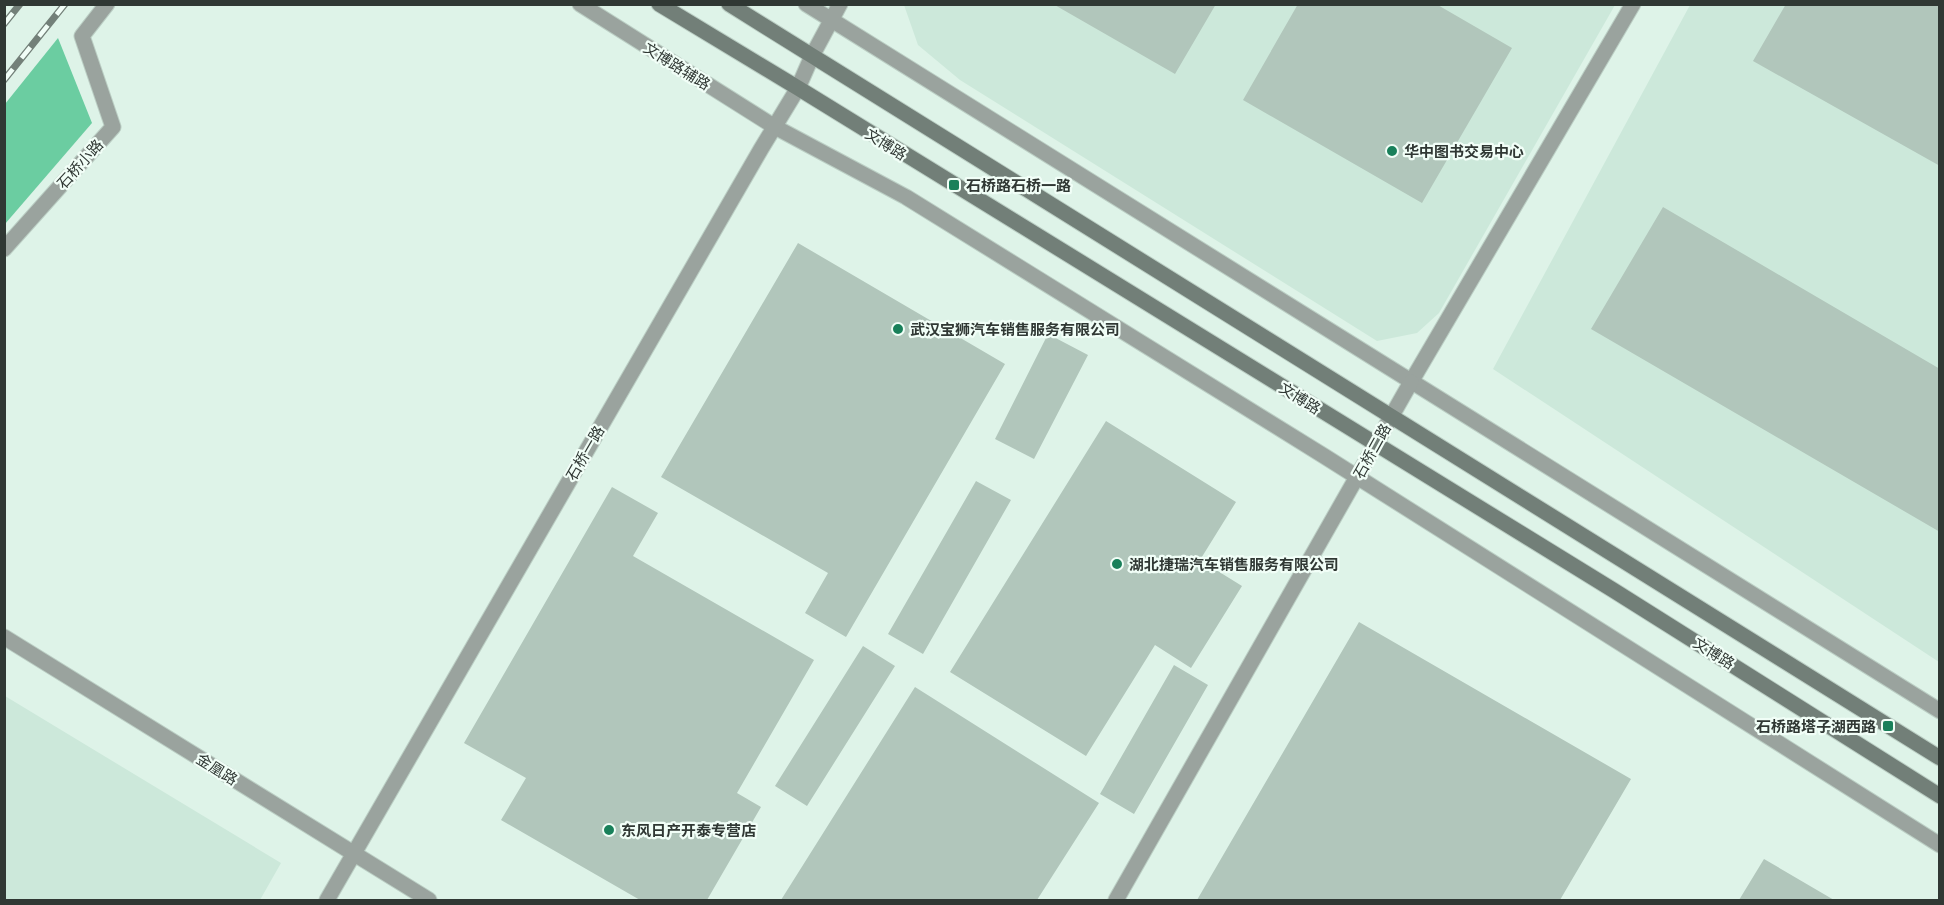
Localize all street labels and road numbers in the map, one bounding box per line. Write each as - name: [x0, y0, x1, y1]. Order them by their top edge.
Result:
- street label: 文博路辅路: [640, 38, 714, 94]
- street label: 文博路: [862, 124, 910, 164]
- street label: 石桥小路: [53, 135, 107, 193]
- street label: 文博路: [1276, 378, 1324, 418]
- street label: 石桥二路: [1349, 420, 1395, 482]
- street label: 石桥一路: [562, 422, 608, 484]
- street label: 文博路: [1690, 633, 1738, 673]
- street label: 金凰路: [193, 749, 241, 789]

